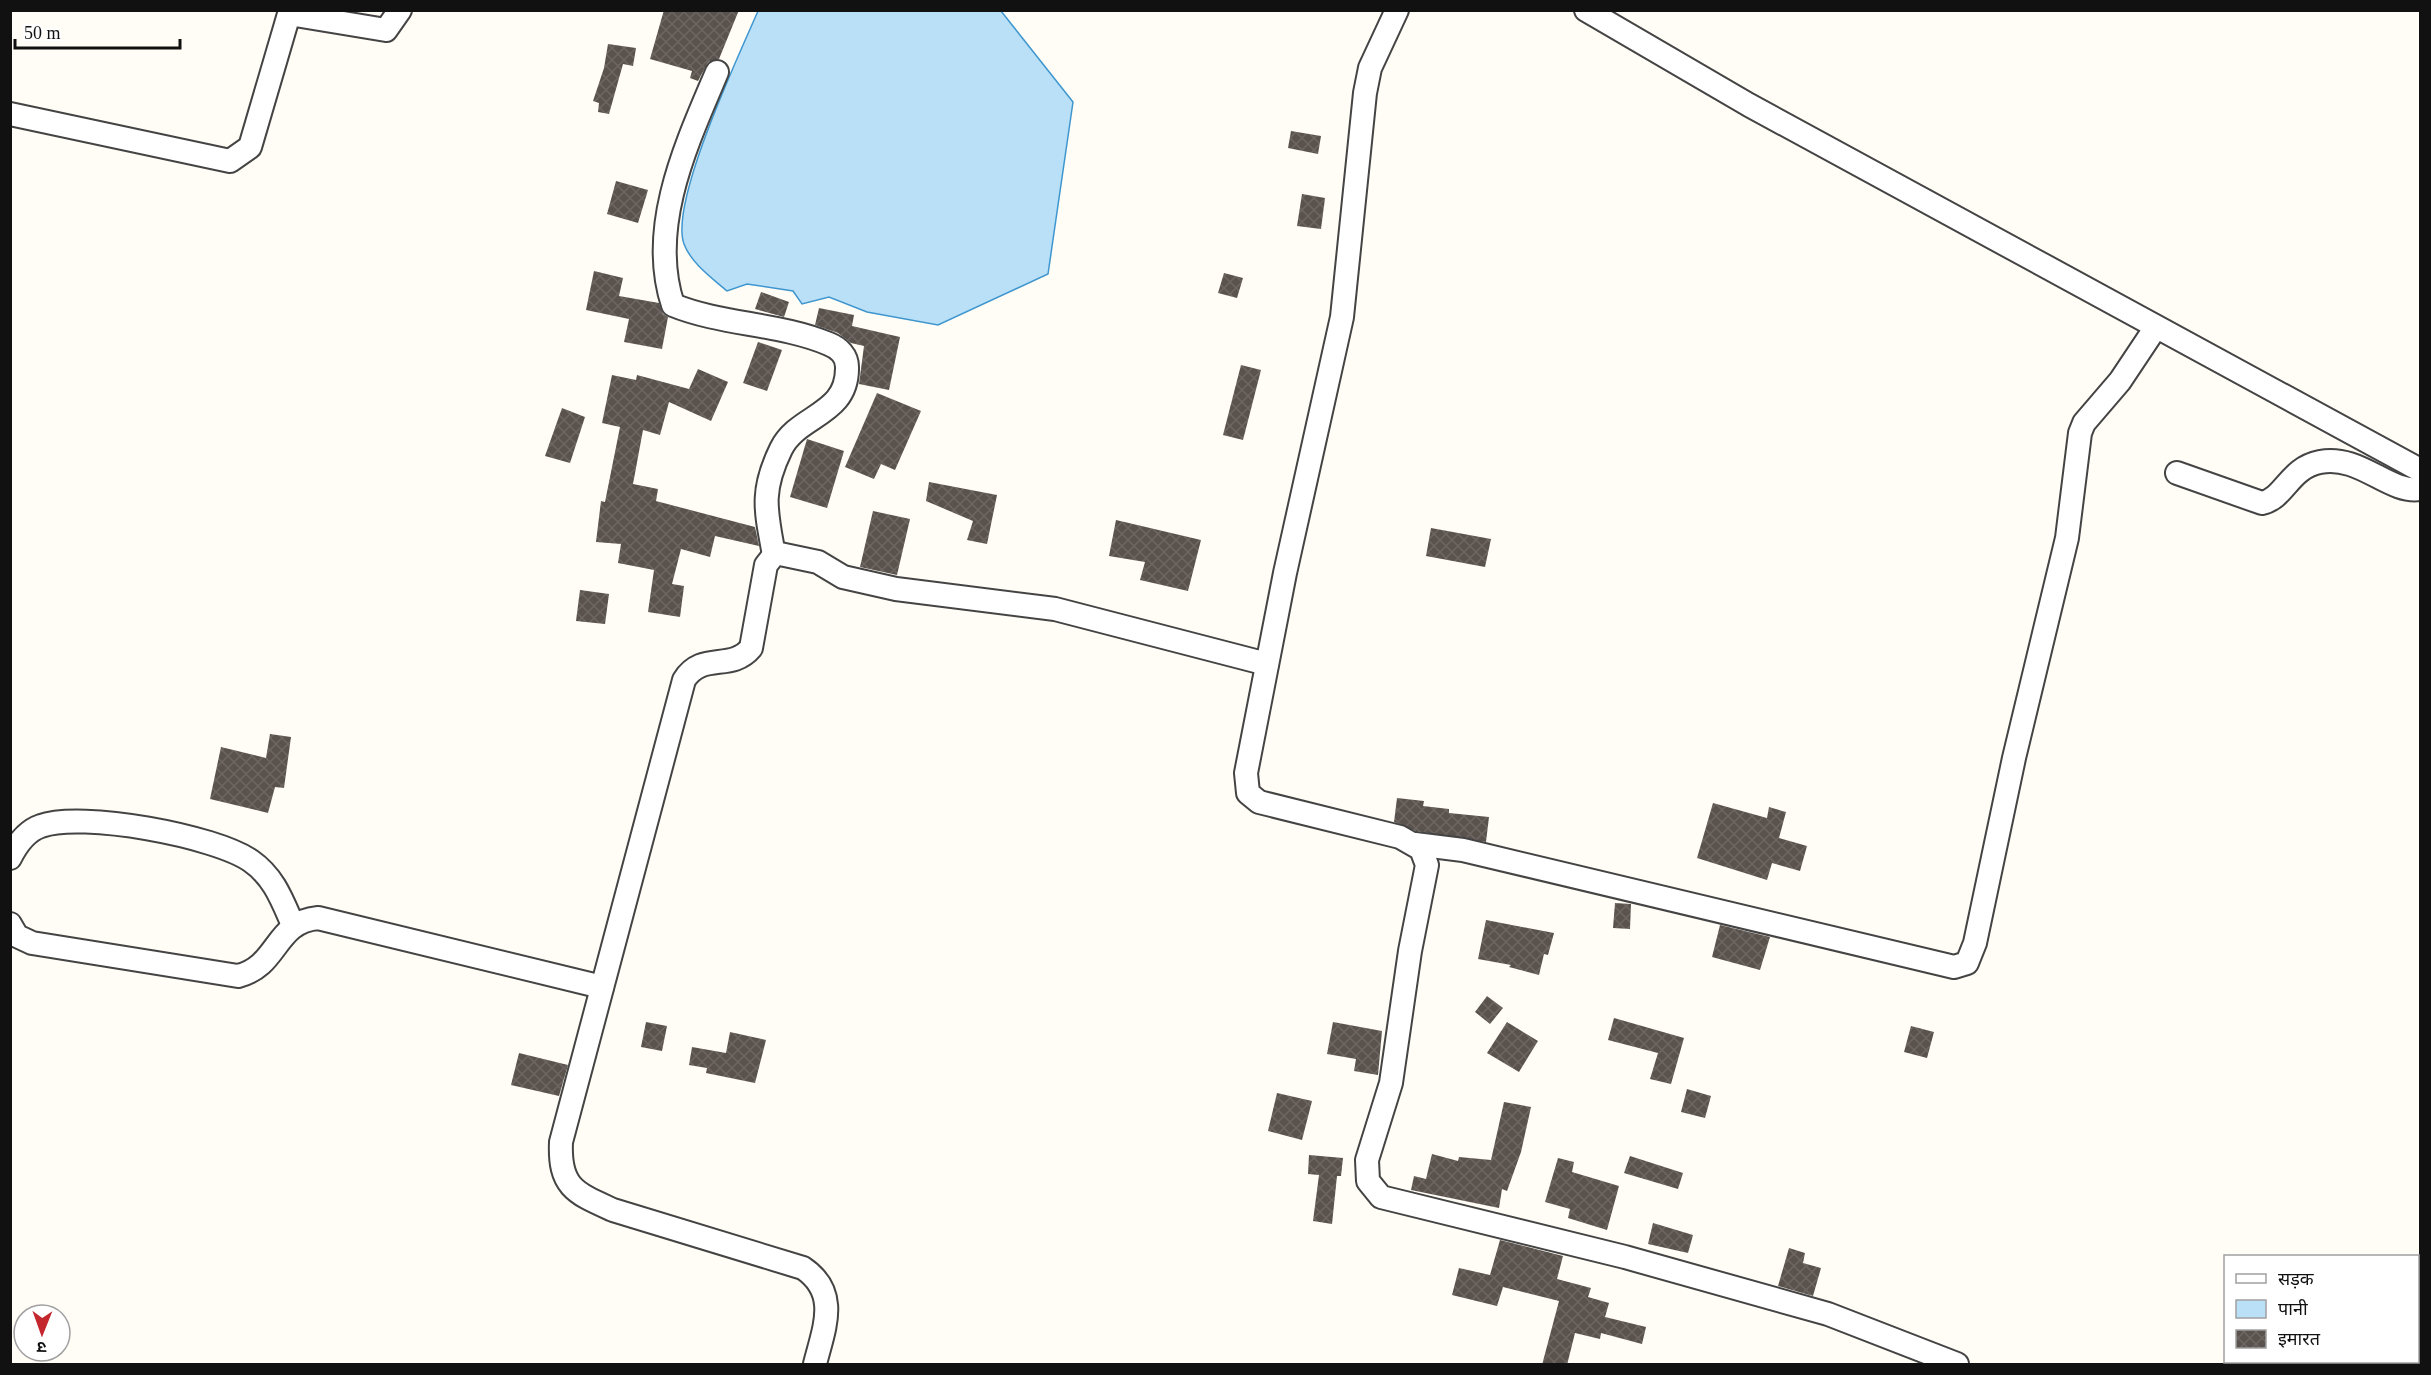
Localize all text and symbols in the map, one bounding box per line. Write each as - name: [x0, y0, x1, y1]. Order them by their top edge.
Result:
- scale bar: [15, 12, 180, 50]
- text: 50 m: [24, 23, 61, 43]
- legend: [2224, 1255, 2419, 1363]
- text: सड़क: [2278, 1269, 2315, 1289]
- text: पानी: [2278, 1299, 2308, 1319]
- north arrow: [12, 1303, 72, 1363]
- text: इमारत: [2278, 1329, 2321, 1349]
- text: उ: [36, 1339, 47, 1356]

